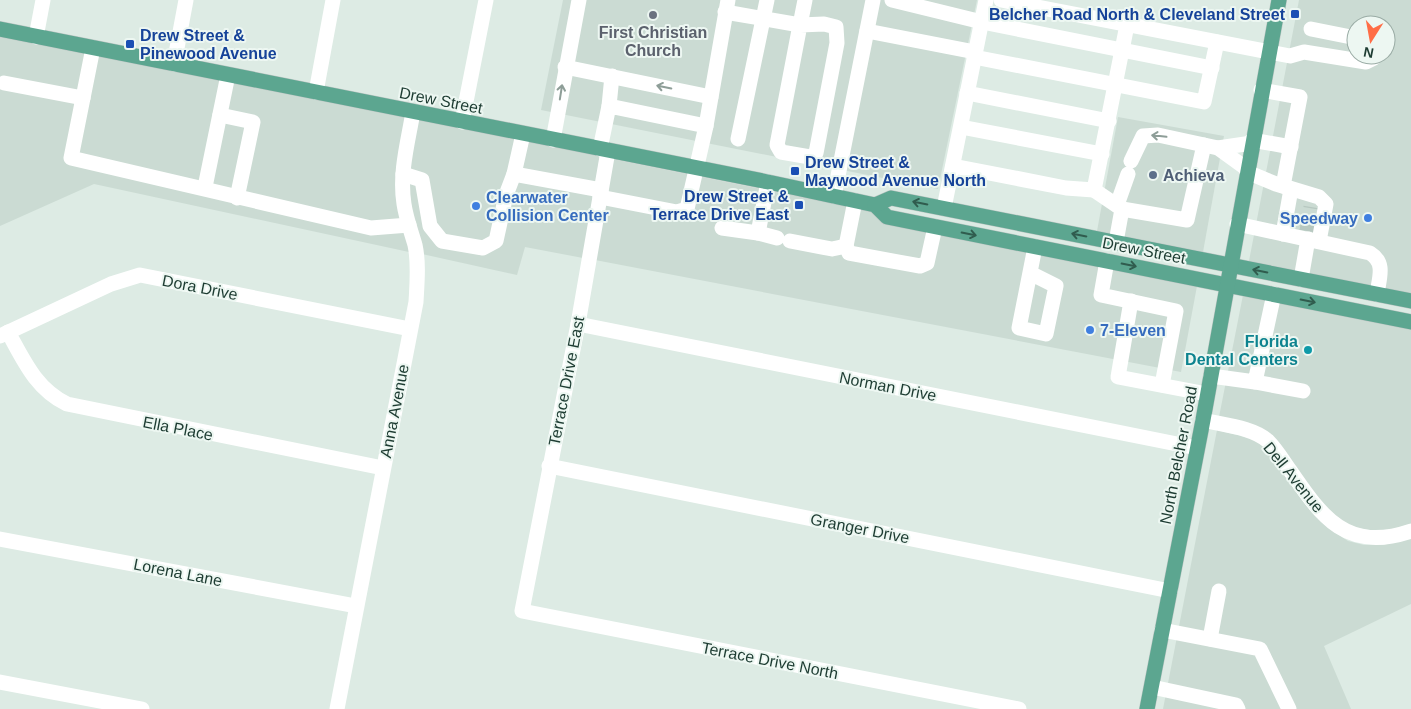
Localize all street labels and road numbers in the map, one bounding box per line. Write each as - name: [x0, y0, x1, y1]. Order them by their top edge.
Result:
- street label: Drew Street: [398, 84, 485, 117]
- street label: Drew Street: [1101, 234, 1188, 267]
- street label: Dora Drive: [161, 272, 239, 303]
- street label: Terrace Drive East: [546, 314, 587, 447]
- street label: Anna Avenue: [377, 363, 412, 459]
- street label: Norman Drive: [838, 369, 938, 404]
- street label: North Belcher Road: [1157, 385, 1200, 526]
- street label: Ella Place: [141, 413, 215, 444]
- street label: Dell Avenue: [1260, 439, 1327, 516]
- street label: Granger Drive: [809, 511, 911, 546]
- street label: Lorena Lane: [132, 556, 224, 589]
- street label: Terrace Drive North: [700, 639, 840, 682]

